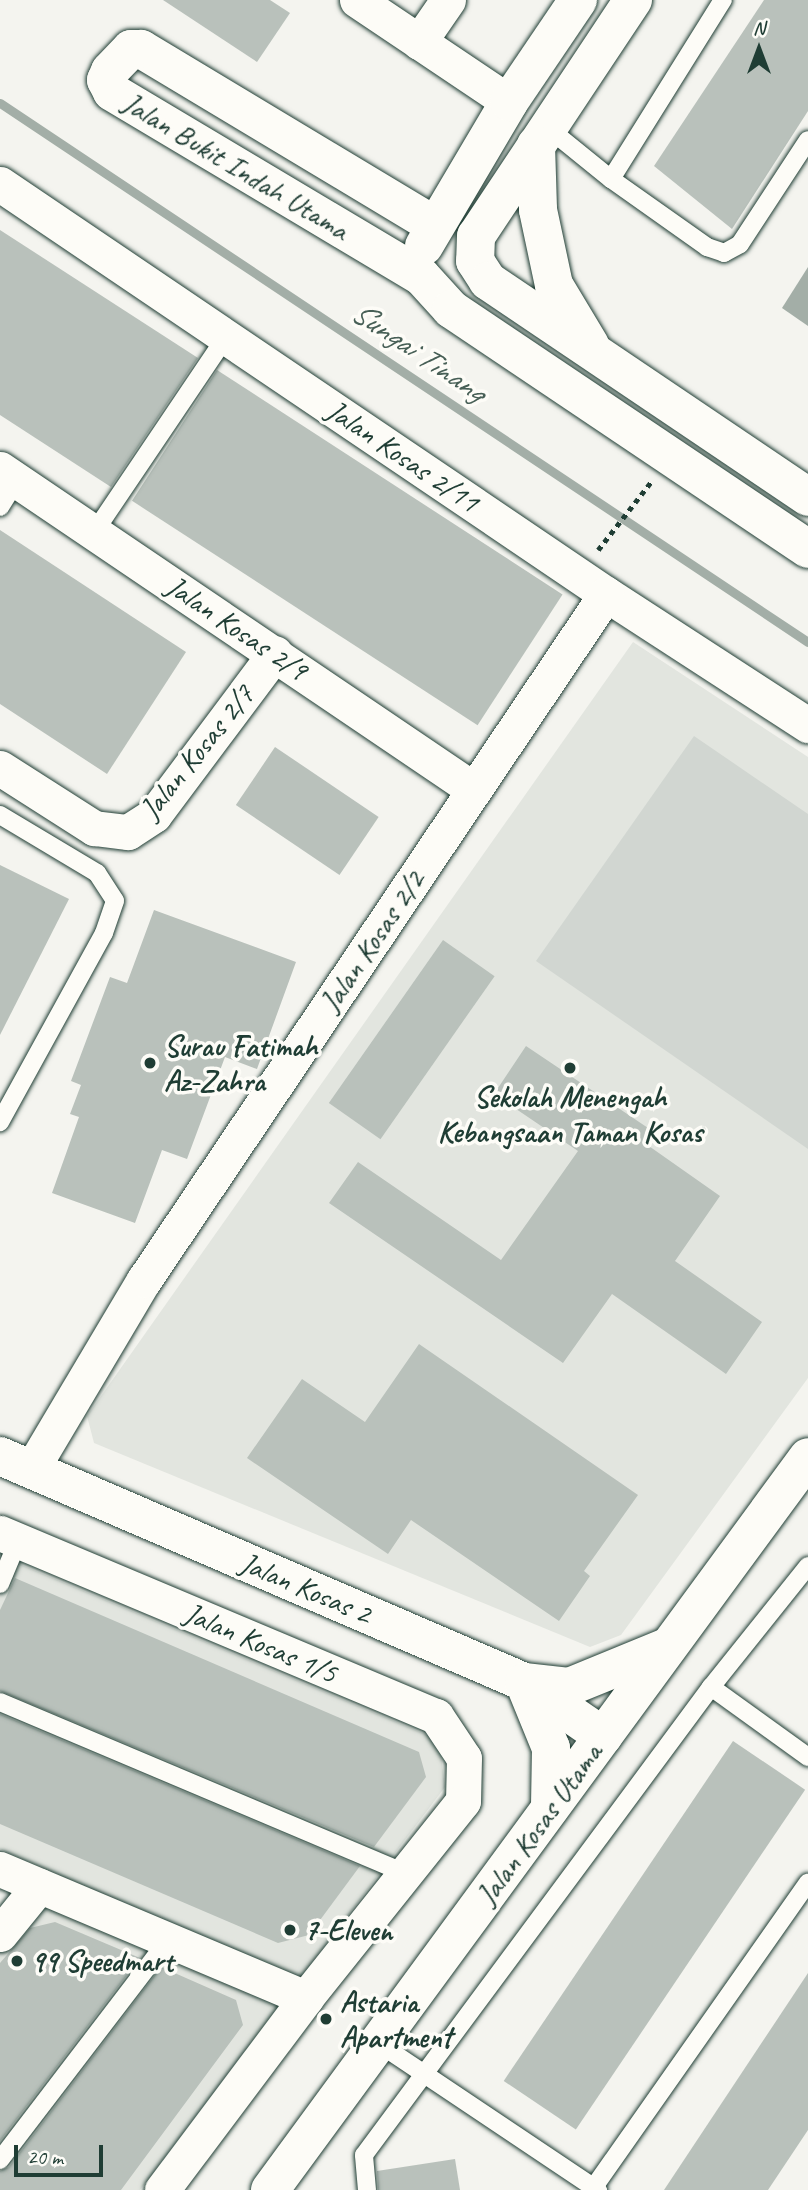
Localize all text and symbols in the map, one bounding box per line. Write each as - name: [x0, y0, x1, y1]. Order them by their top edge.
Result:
- north arrow: [724, 14, 794, 84]
- text: N: [753, 16, 765, 40]
- street label: Jalan Bukit Indah Utama: [115, 83, 357, 249]
- water label: Sungai Tinang: [344, 293, 492, 411]
- street label: Jalan Kosas 2/11: [321, 392, 485, 520]
- street label: Jalan Kosas 2/9: [160, 568, 314, 688]
- street label: Jalan Kosas 2/7: [132, 678, 262, 826]
- street label: Jalan Kosas 2/2: [312, 864, 432, 1018]
- place label: Surau Fatimah Az-Zahra: [164, 1028, 318, 1098]
- marker: Surau Fatimah Az-Zahra: [142, 1055, 158, 1071]
- marker: Sekolah Menengah Kebangsaan Taman Kosas: [562, 1060, 578, 1076]
- place label: Sekolah Menengah Kebangsaan Taman Kosas: [438, 1079, 702, 1150]
- street label: Jalan Kosas 2: [236, 1545, 376, 1631]
- street label: Jalan Kosas 1/5: [180, 1595, 342, 1691]
- street label: Jalan Kosas Utama: [468, 1735, 610, 1913]
- place label: 7-Eleven: [304, 1912, 392, 1948]
- marker: 7-Eleven: [282, 1922, 298, 1938]
- place label: 99 Speedmart: [31, 1943, 173, 1979]
- marker: 99 Speedmart: [9, 1953, 25, 1969]
- place label: Astaria Apartment: [340, 1984, 452, 2054]
- marker: Astaria Apartment: [318, 2011, 334, 2027]
- scale bar: [18, 2130, 107, 2174]
- text: 20 m: [27, 2144, 63, 2170]

